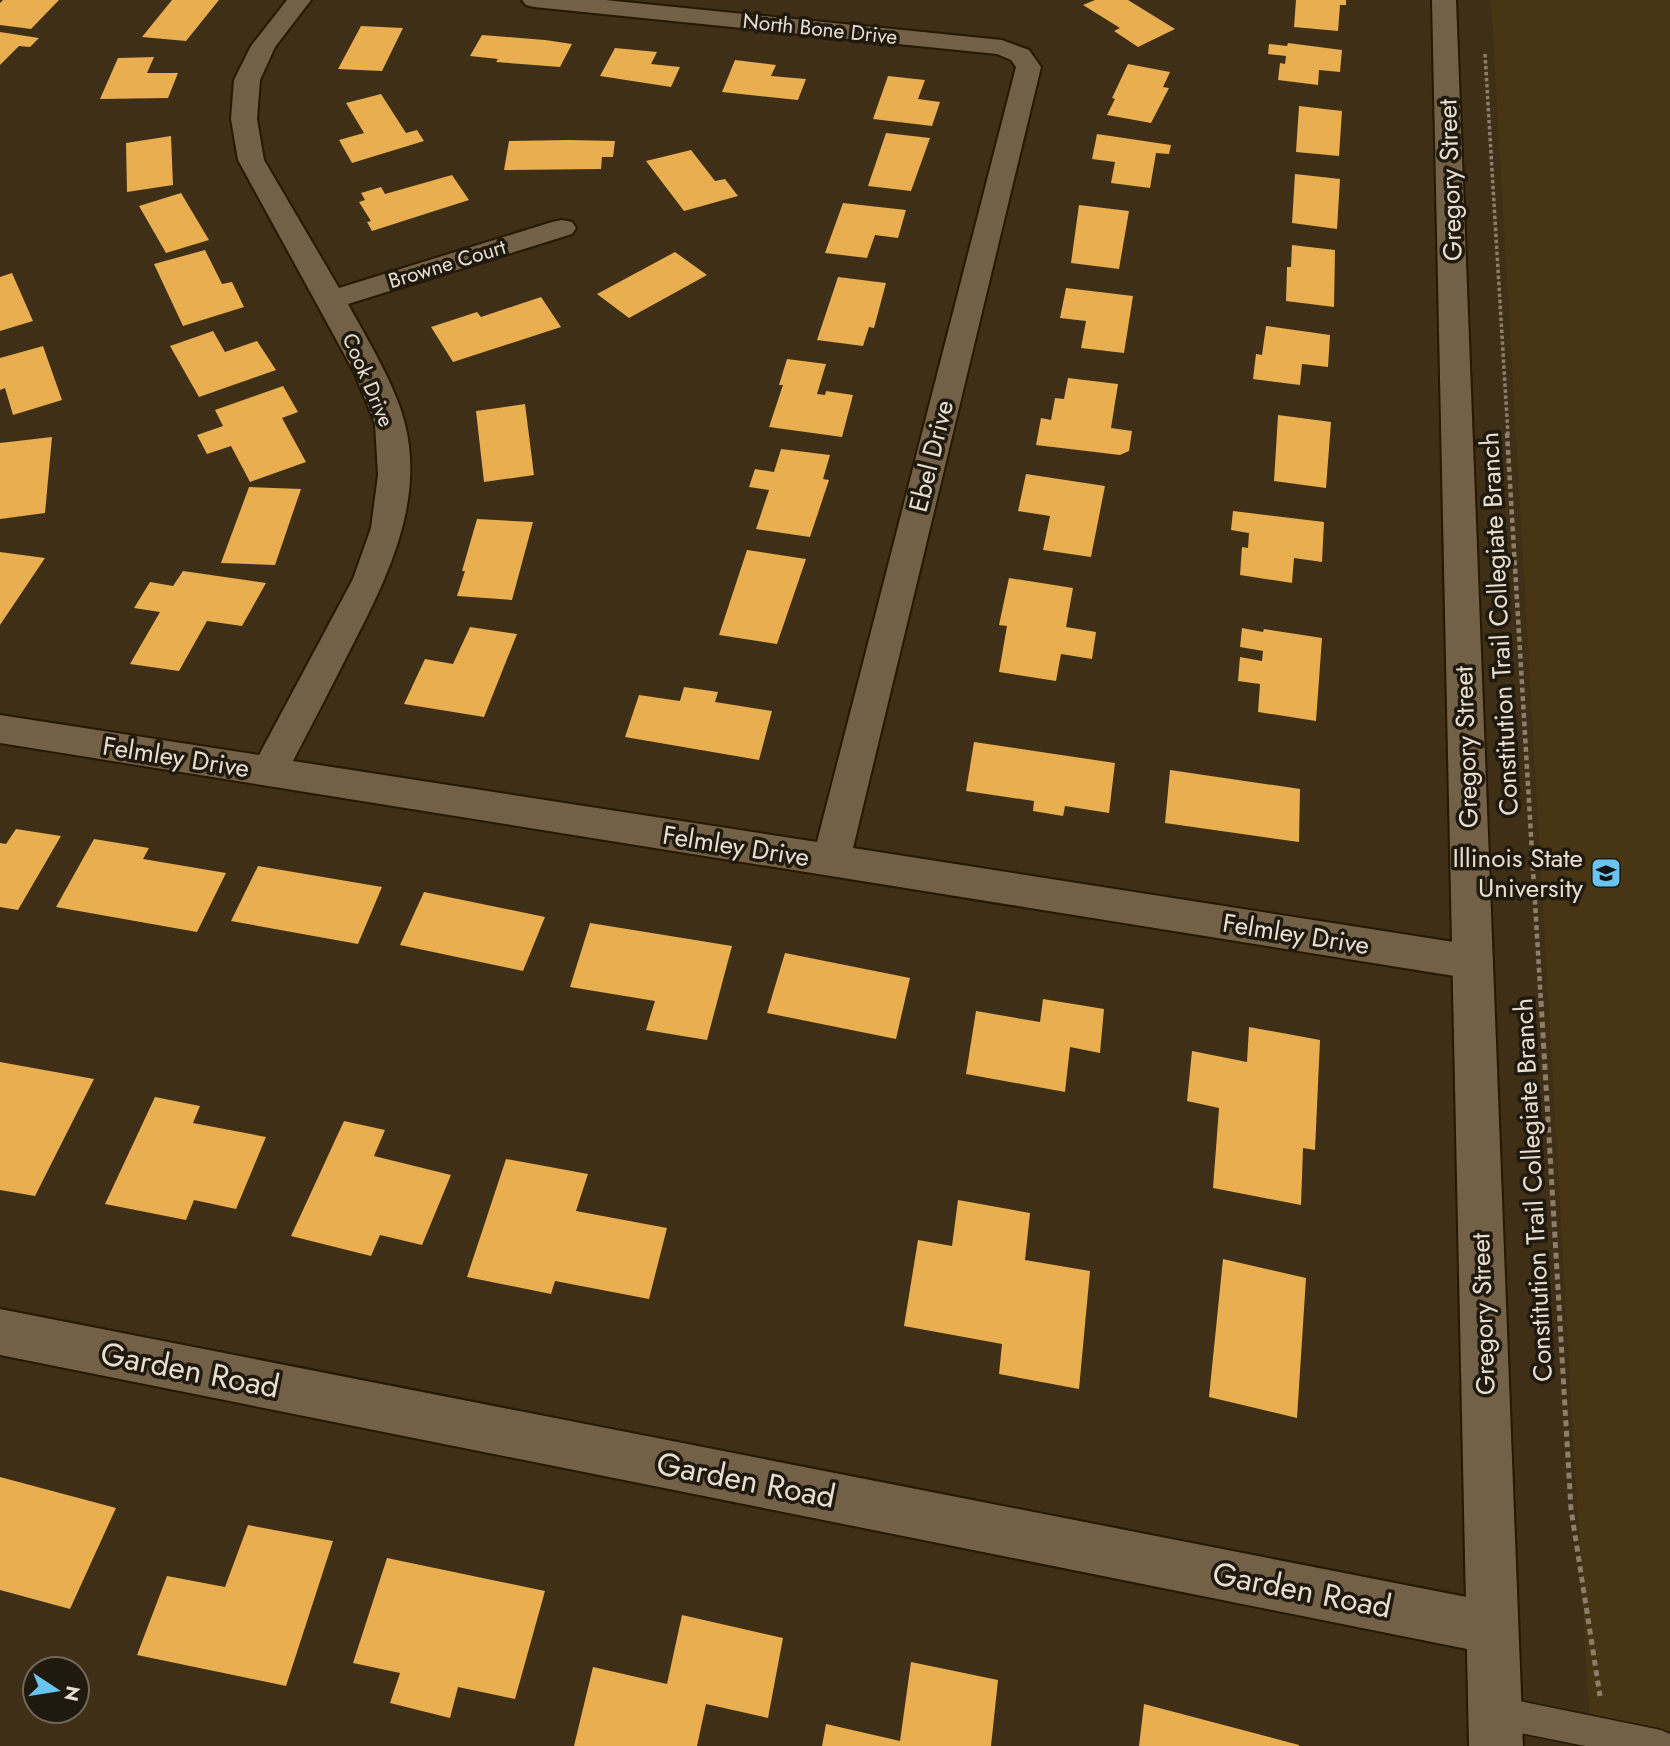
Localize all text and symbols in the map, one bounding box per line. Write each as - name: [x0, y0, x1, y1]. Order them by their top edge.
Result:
- street label: North Bone Drive: [741, 6, 899, 52]
- street label: Gregory Street: [1428, 98, 1472, 262]
- street label: Browne Court: [385, 232, 509, 296]
- street label: Cook Drive: [335, 328, 401, 432]
- street label: Ebel Drive: [899, 396, 963, 516]
- street label: Constitution Trail Collegiate Branch: [1470, 431, 1528, 817]
- street label: Gregory Street: [1444, 665, 1488, 829]
- street label: Felmley Drive: [100, 727, 252, 787]
- street label: Felmley Drive: [660, 816, 812, 876]
- place label: Illinois State University: [1452, 839, 1584, 907]
- school or university icon: Illinois State University: [1589, 856, 1623, 890]
- street label: Felmley Drive: [1220, 904, 1372, 964]
- street label: Constitution Trail Collegiate Branch: [1504, 997, 1562, 1383]
- street label: Gregory Street: [1461, 1232, 1505, 1396]
- street label: Garden Road: [97, 1330, 283, 1410]
- street label: Garden Road: [653, 1440, 839, 1520]
- street label: Garden Road: [1209, 1550, 1395, 1630]
- north arrow: [21, 1655, 91, 1725]
- text: N: [57, 1683, 87, 1704]

